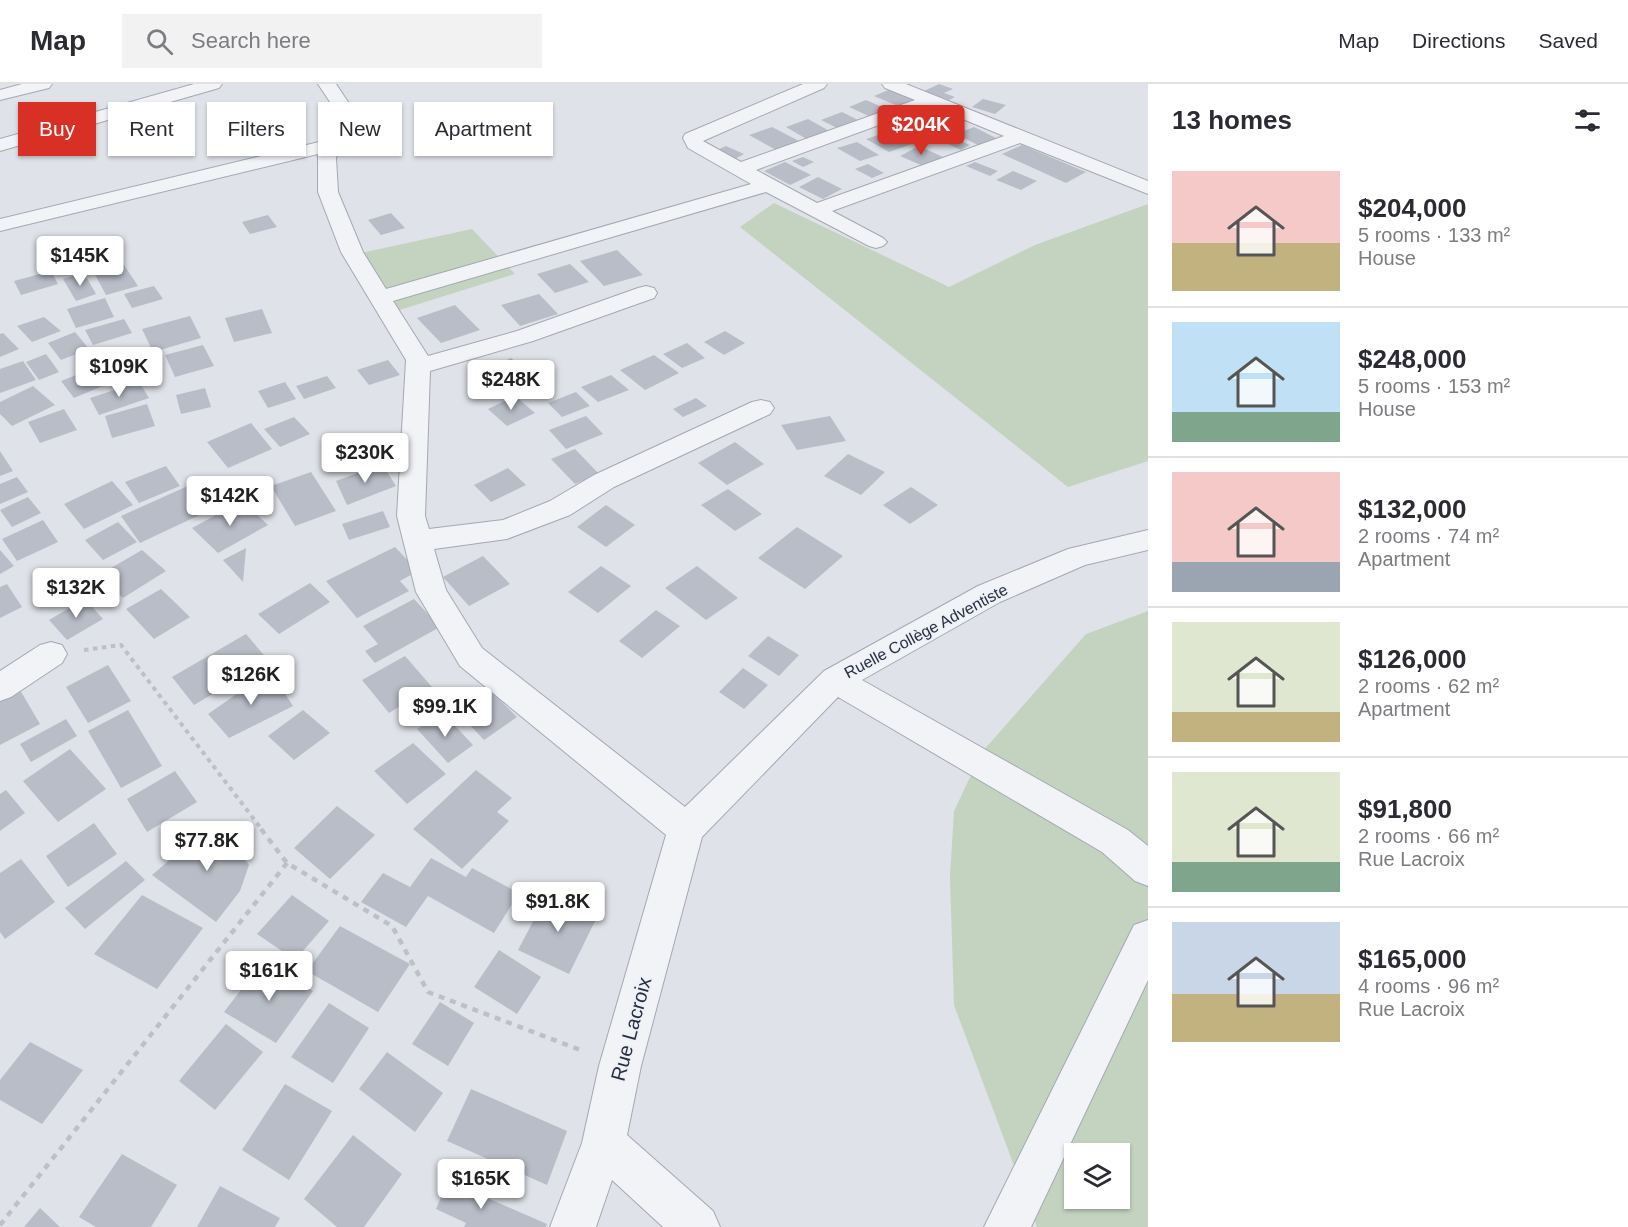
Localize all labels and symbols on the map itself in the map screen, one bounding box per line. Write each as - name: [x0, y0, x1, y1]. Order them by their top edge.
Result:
- pin: $204K: [879, 105, 963, 156]
- pin: $145K: [38, 236, 122, 287]
- pin: $109K: [77, 347, 161, 398]
- pin: $248K: [469, 360, 553, 411]
- pin: $230K: [323, 433, 407, 484]
- pin: $142K: [188, 476, 272, 527]
- pin: $132K: [34, 568, 118, 619]
- street label: Ruelle Collège Adventiste: [842, 581, 1011, 681]
- pin: $126K: [209, 655, 293, 706]
- pin: $99.1K: [396, 687, 494, 738]
- pin: $77.8K: [158, 821, 256, 872]
- pin: $91.8K: [509, 882, 607, 933]
- pin: $161K: [227, 951, 311, 1002]
- street label: Rue Lacroix: [607, 975, 655, 1083]
- pin: $165K: [439, 1159, 523, 1210]

